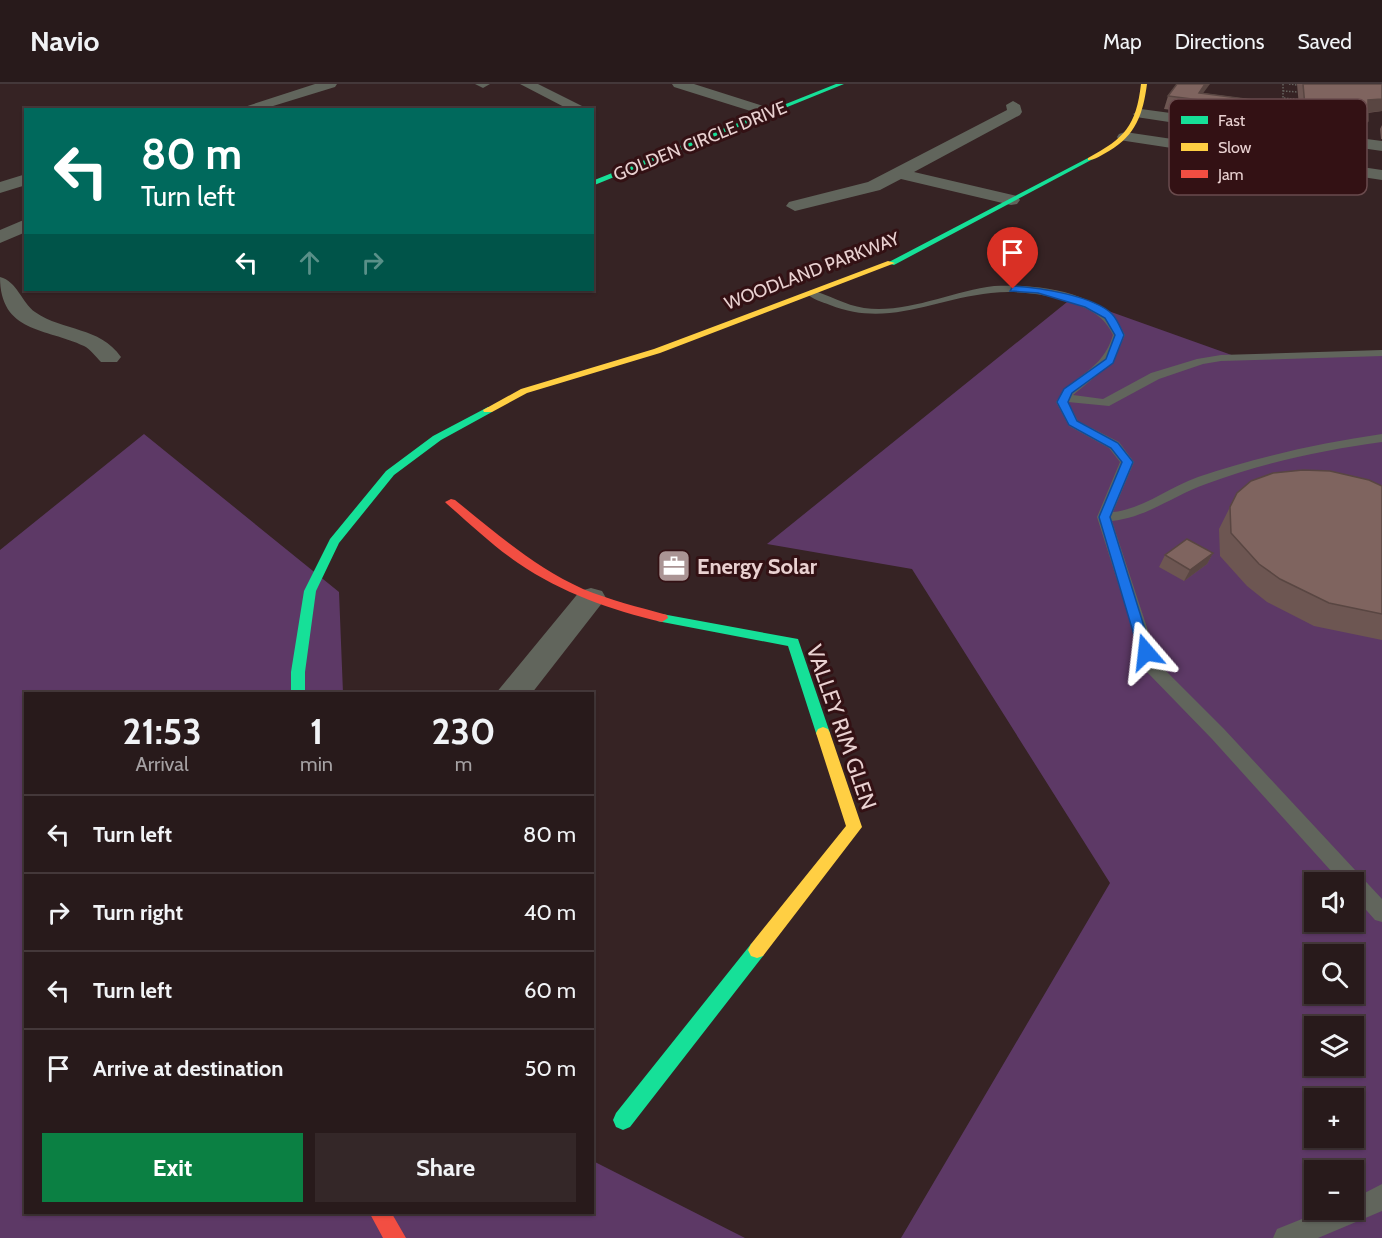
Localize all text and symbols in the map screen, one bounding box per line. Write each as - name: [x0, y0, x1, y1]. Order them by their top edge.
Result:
- text: Navio: [30, 24, 100, 58]
- text: Map: [1103, 29, 1142, 54]
- text: Directions: [1175, 29, 1264, 54]
- text: Saved: [1297, 29, 1352, 54]
- street label: GOLDEN CIRCLE DRIVE: [610, 96, 790, 186]
- legend: [1169, 99, 1367, 195]
- text: Fast: [1218, 111, 1246, 130]
- text: 80 m: [141, 128, 242, 180]
- icon: left: [42, 132, 120, 210]
- text: Slow: [1218, 138, 1252, 157]
- text: Jam: [1217, 165, 1244, 184]
- text: Turn left: [141, 180, 235, 213]
- street label: WOODLAND PARKWAY: [721, 227, 903, 315]
- pin: [987, 227, 1038, 289]
- icon: arrive: [996, 236, 1029, 269]
- icon: left: [230, 246, 263, 279]
- icon: ahead: [293, 246, 326, 279]
- icon: right: [356, 246, 389, 279]
- office icon: Energy Solar: [656, 548, 692, 584]
- place label: Energy Solar: [697, 553, 818, 580]
- position arrow: [1114, 620, 1178, 684]
- street label: VALLEY RIM GLEN: [801, 641, 882, 813]
- text: 21:53: [123, 709, 202, 753]
- text: 1: [310, 709, 323, 753]
- text: 230: [432, 709, 495, 753]
- text: Arrival: [135, 752, 189, 776]
- text: min: [300, 752, 333, 776]
- text: m: [455, 752, 472, 776]
- icon: left: [42, 818, 75, 851]
- text: Turn left: [93, 821, 172, 848]
- text: 80 m: [523, 821, 576, 848]
- map controls: [1304, 872, 1364, 1220]
- button: sound: [1304, 872, 1364, 932]
- icon: right: [42, 896, 75, 929]
- text: Turn right: [93, 899, 183, 926]
- text: 40 m: [524, 899, 576, 926]
- button: search: [1304, 944, 1364, 1004]
- icon: left: [42, 974, 75, 1007]
- text: Turn left: [93, 977, 172, 1004]
- text: 60 m: [524, 977, 576, 1004]
- button: layers: [1304, 1016, 1364, 1076]
- icon: arrive: [42, 1052, 75, 1085]
- text: Arrive at destination: [93, 1055, 283, 1082]
- text: 50 m: [524, 1055, 576, 1082]
- button: +: [1304, 1088, 1364, 1148]
- button: Exit: [42, 1133, 303, 1202]
- button: Share: [315, 1133, 576, 1202]
- button: −: [1304, 1160, 1364, 1220]

